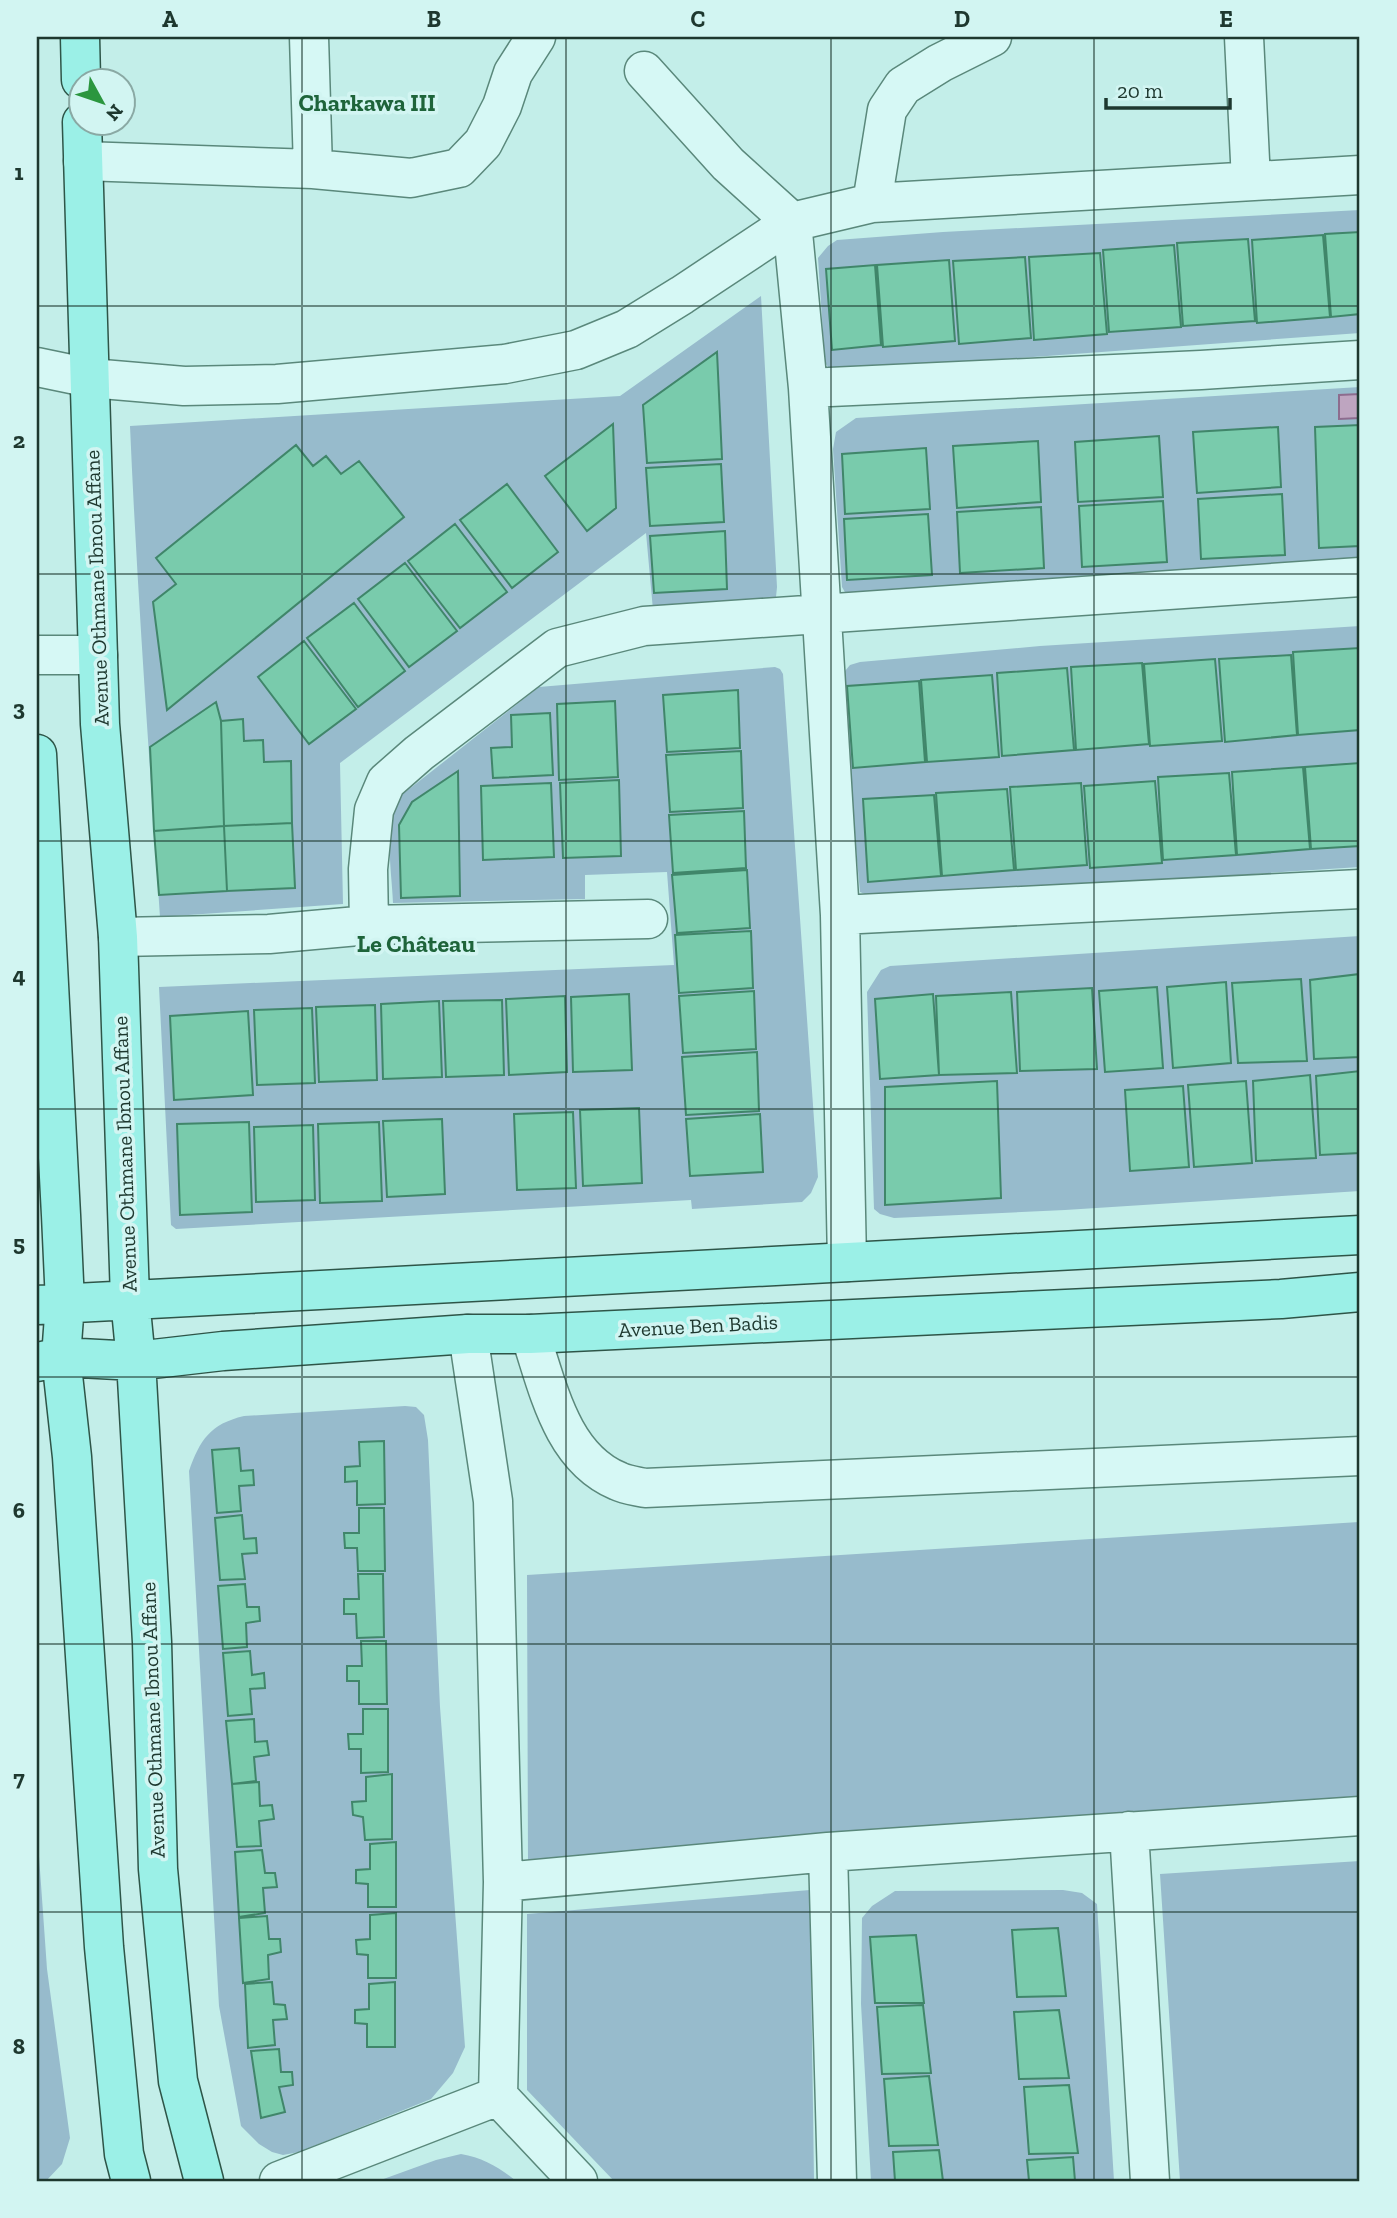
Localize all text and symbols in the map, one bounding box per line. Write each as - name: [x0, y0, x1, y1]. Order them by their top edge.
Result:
- text: A: [162, 5, 178, 33]
- text: B: [427, 5, 441, 33]
- text: C: [691, 5, 705, 33]
- text: D: [954, 5, 970, 33]
- text: E: [1219, 5, 1233, 33]
- north arrow: [66, 66, 136, 136]
- scale bar: [1106, 66, 1231, 110]
- text: 20 m: [1117, 78, 1163, 103]
- district label: Charkawa III: [298, 88, 436, 117]
- text: N: [101, 100, 128, 126]
- text: 1: [14, 158, 24, 186]
- text: 2: [13, 426, 25, 454]
- street label: Avenue Othmane Ibnou Affane: [79, 449, 114, 727]
- text: 3: [13, 694, 25, 722]
- district label: Le Château: [357, 929, 475, 958]
- text: 4: [12, 961, 26, 989]
- street label: Avenue Othmane Ibnou Affane: [107, 1015, 142, 1293]
- text: 5: [13, 1229, 25, 1257]
- street label: Avenue Ben Badis: [617, 1309, 779, 1342]
- text: 6: [13, 1496, 25, 1524]
- street label: Avenue Othmane Ibnou Affane: [135, 1581, 170, 1859]
- text: 7: [13, 1764, 25, 1792]
- text: 8: [13, 2032, 25, 2060]

